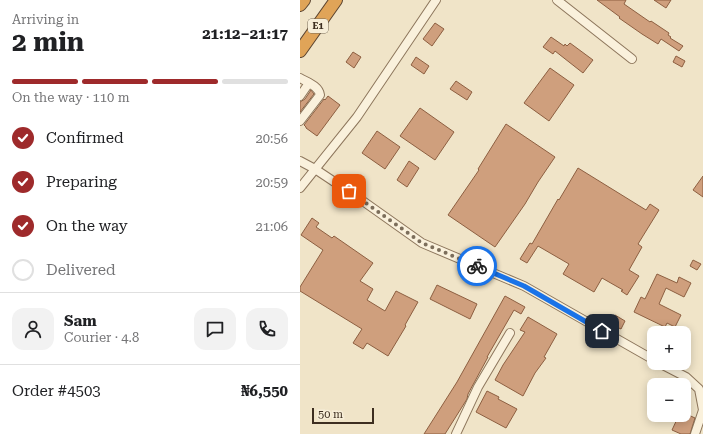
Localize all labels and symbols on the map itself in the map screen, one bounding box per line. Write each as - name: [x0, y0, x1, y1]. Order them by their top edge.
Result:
- road number: E1: [308, 19, 328, 33]
- pin: [332, 174, 366, 208]
- courier: [457, 246, 497, 286]
- pin: [585, 314, 619, 348]
- scale bar: [312, 406, 374, 425]

